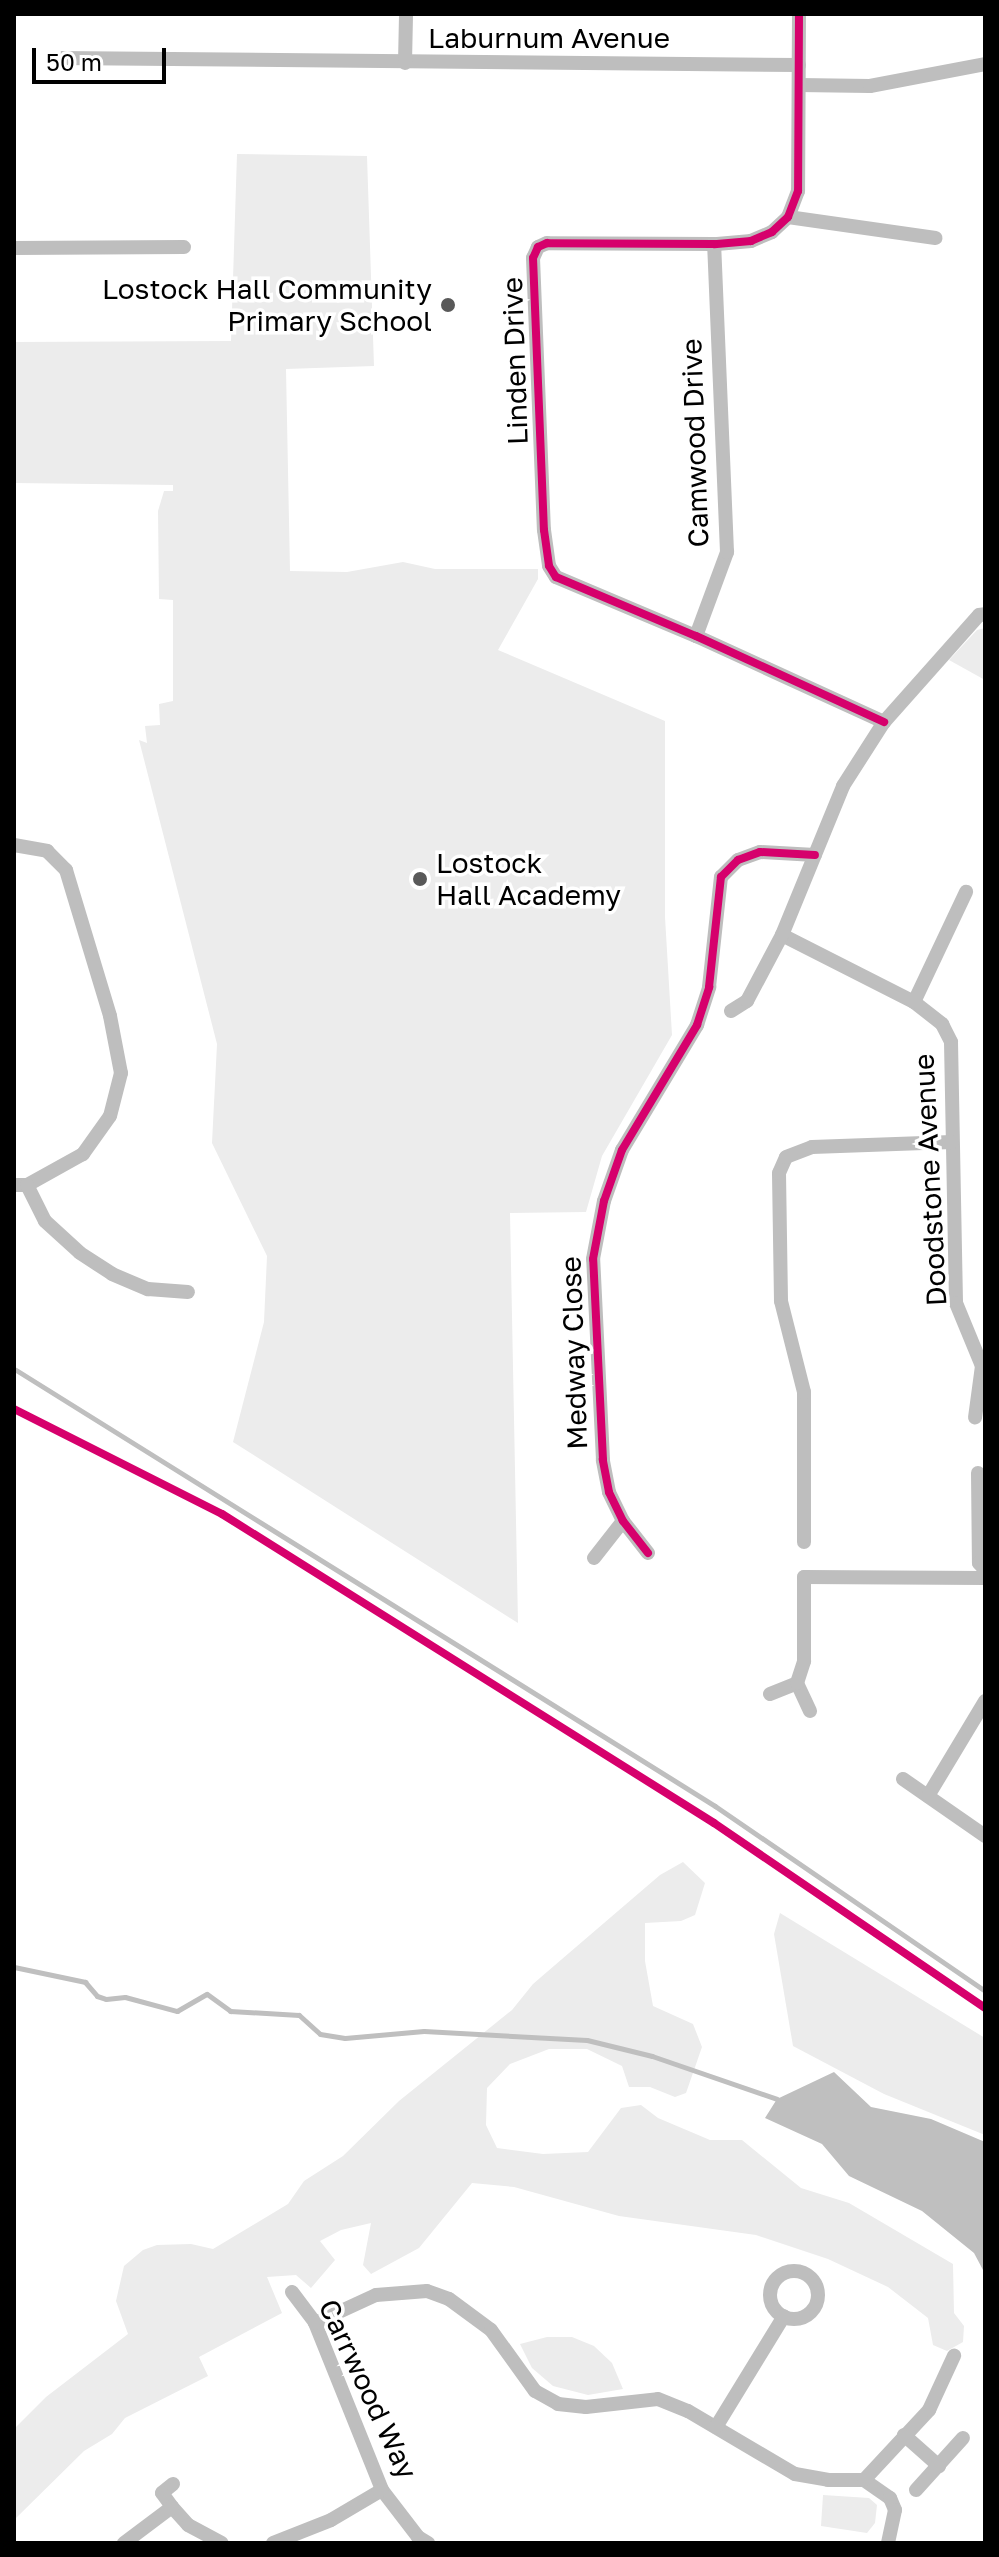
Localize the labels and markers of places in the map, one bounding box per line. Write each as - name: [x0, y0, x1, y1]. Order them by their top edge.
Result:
- place label: Lostock Hall Community Primary School: [102, 272, 432, 338]
- marker: Lostock Hall Community Primary School: [439, 296, 457, 314]
- place label: Lostock Hall Academy: [436, 846, 621, 912]
- marker: Lostock Hall Academy: [411, 870, 429, 888]

